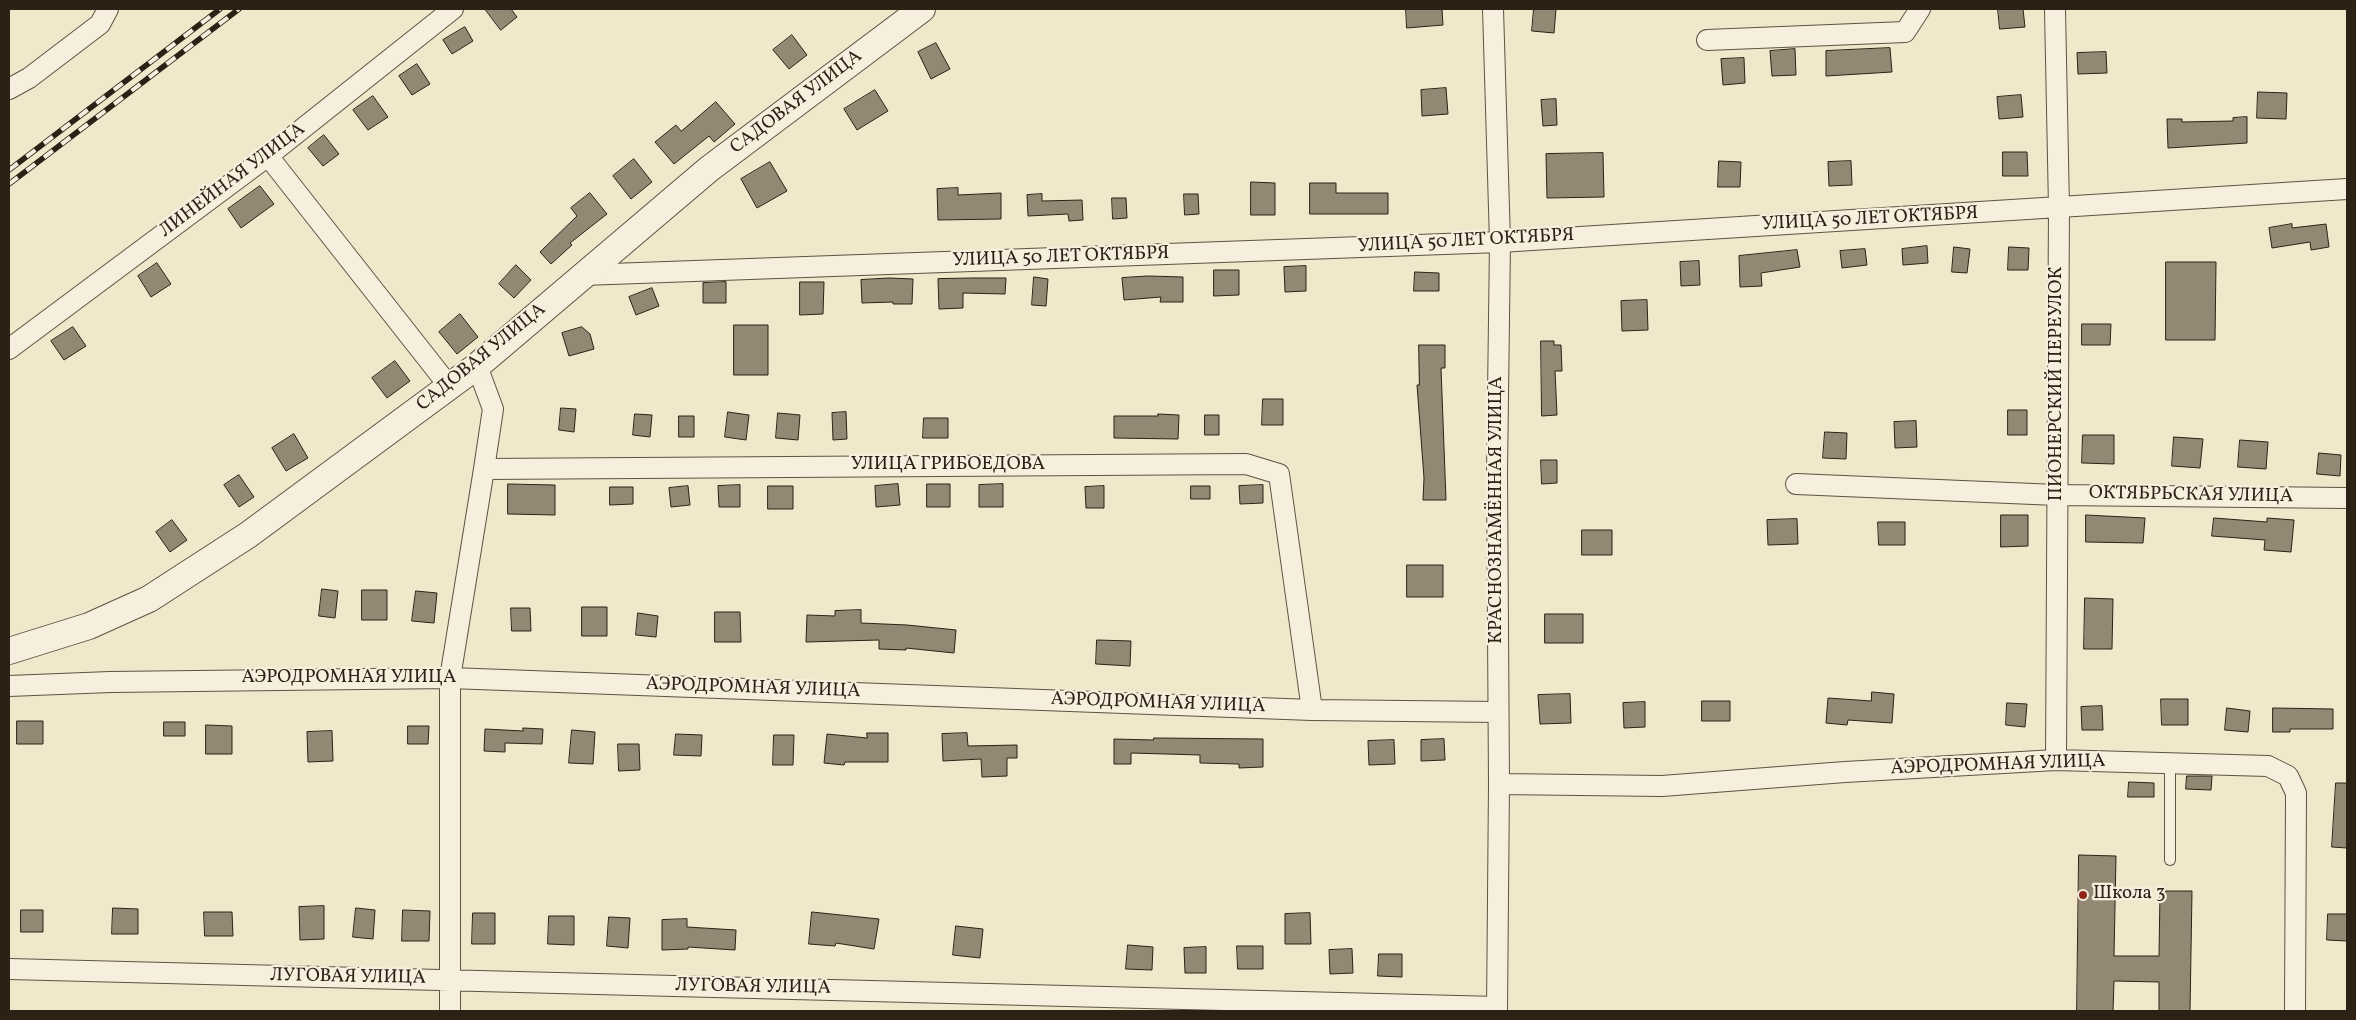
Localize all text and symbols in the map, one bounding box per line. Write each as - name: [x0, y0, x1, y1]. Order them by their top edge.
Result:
- street label: САДОВАЯ УЛИЦА: [726, 46, 868, 160]
- street label: ЛИНЕЙНАЯ УЛИЦА: [156, 119, 310, 243]
- street label: УЛИЦА 50 ЛЕТ ОКТЯБРЯ: [1761, 203, 1979, 237]
- street label: УЛИЦА 50 ЛЕТ ОКТЯБРЯ: [1357, 225, 1575, 259]
- street label: УЛИЦА 50 ЛЕТ ОКТЯБРЯ: [952, 243, 1170, 273]
- street label: ПИОНЕРСКИЙ ПЕРЕУЛОК: [2047, 267, 2069, 501]
- street label: САДОВАЯ УЛИЦА: [413, 299, 551, 417]
- street label: КРАСНОЗНАМЁННАЯ УЛИЦА: [1487, 376, 1509, 644]
- street label: УЛИЦА ГРИБОЕДОВА: [851, 455, 1045, 477]
- street label: ОКТЯБРЬСКАЯ УЛИЦА: [2089, 483, 2293, 509]
- street label: АЭРОДРОМНАЯ УЛИЦА: [242, 668, 456, 690]
- street label: АЭРОДРОМНАЯ УЛИЦА: [645, 674, 861, 704]
- street label: АЭРОДРОМНАЯ УЛИЦА: [1050, 689, 1266, 719]
- street label: АЭРОДРОМНАЯ УЛИЦА: [1890, 751, 2106, 781]
- place label: Школа 3: [2093, 884, 2166, 906]
- marker: Школа 3: [2077, 889, 2089, 901]
- street label: ЛУГОВАЯ УЛИЦА: [270, 965, 426, 991]
- street label: ЛУГОВАЯ УЛИЦА: [675, 975, 831, 1001]

